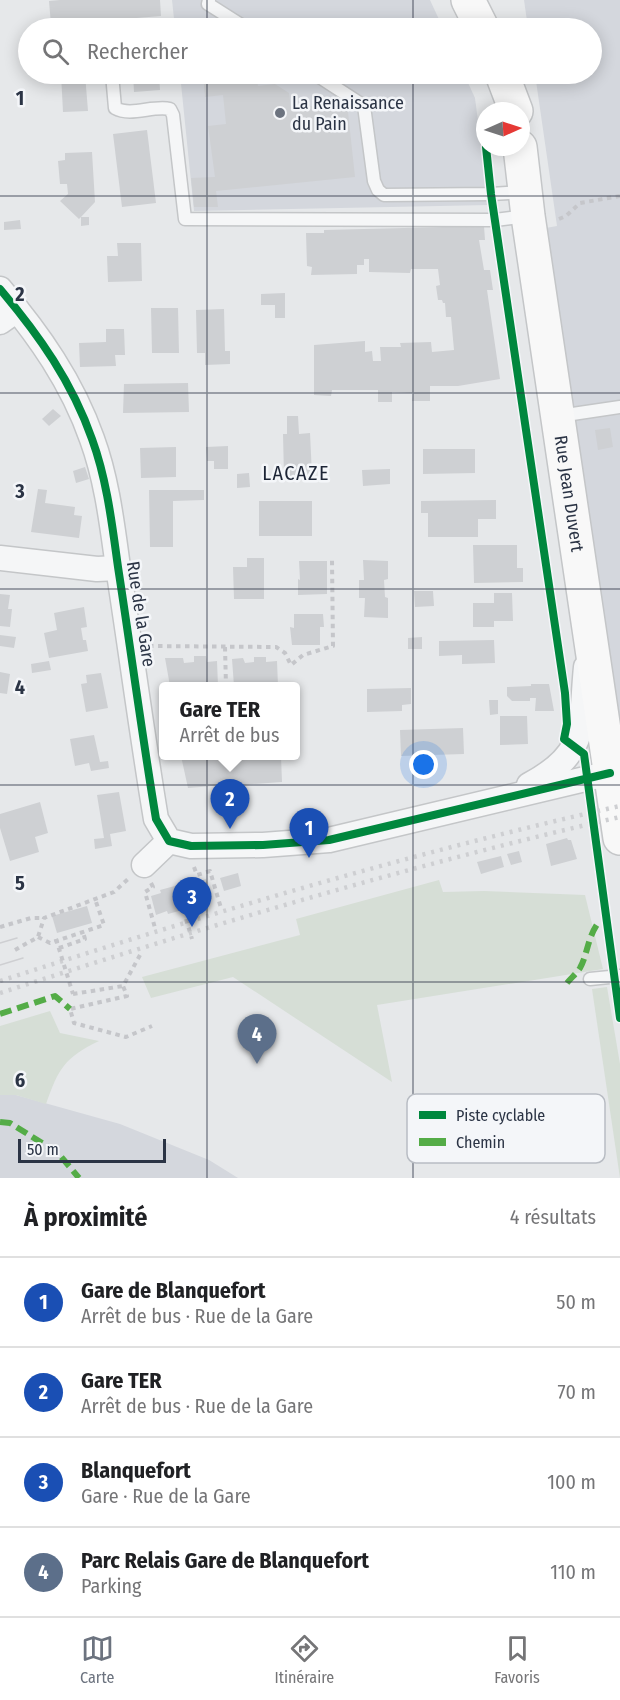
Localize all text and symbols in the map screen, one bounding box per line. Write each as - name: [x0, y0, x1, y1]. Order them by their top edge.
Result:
- search box: [18, 18, 602, 84]
- icon: search: [39, 35, 72, 68]
- text: Rechercher: [87, 38, 188, 65]
- text: 1: [16, 86, 24, 110]
- place label: La Renaissance du Pain: [292, 92, 404, 135]
- north arrow: [476, 102, 530, 156]
- marker: La Renaissance du Pain: [273, 106, 287, 120]
- text: 2: [14, 282, 25, 306]
- street label: Rue Jean Duvert: [550, 434, 589, 553]
- district label: LACAZE: [262, 461, 330, 485]
- text: 3: [14, 479, 25, 503]
- street label: Rue de la Gare: [122, 560, 160, 668]
- text: 4: [15, 675, 25, 699]
- popup: [159, 682, 300, 760]
- text: Gare TER: [180, 696, 260, 723]
- text: Arrêt de bus: [180, 723, 279, 747]
- your location: [409, 750, 438, 779]
- pin: 2: [210, 780, 250, 829]
- pin: 1: [290, 808, 328, 858]
- text: 5: [15, 871, 25, 895]
- pin: 3: [172, 878, 212, 927]
- pin: 4: [238, 1014, 276, 1064]
- text: 6: [15, 1068, 25, 1092]
- legend: [407, 1094, 605, 1163]
- text: Piste cyclable: [456, 1106, 545, 1125]
- text: Chemin: [456, 1133, 505, 1152]
- scale bar: [18, 1136, 166, 1164]
- text: 50 m: [27, 1140, 59, 1159]
- text: À proximité: [24, 1202, 147, 1233]
- text: 4 résultats: [510, 1205, 596, 1229]
- text: Gare de Blanquefort: [81, 1277, 266, 1304]
- text: 1: [39, 1290, 48, 1314]
- text: 50 m: [556, 1290, 596, 1314]
- text: Arrêt de bus · Rue de la Gare: [81, 1304, 313, 1328]
- text: Gare TER: [81, 1367, 162, 1394]
- text: 2: [39, 1380, 48, 1404]
- text: 70 m: [558, 1380, 596, 1404]
- text: Arrêt de bus · Rue de la Gare: [81, 1394, 313, 1418]
- text: Blanquefort: [81, 1457, 191, 1484]
- text: 3: [39, 1470, 48, 1494]
- text: 100 m: [547, 1470, 596, 1494]
- text: Gare · Rue de la Gare: [81, 1484, 251, 1508]
- text: Parc Relais Gare de Blanquefort: [81, 1547, 369, 1574]
- text: 4: [38, 1560, 49, 1584]
- text: 110 m: [550, 1560, 596, 1584]
- text: Parking: [81, 1574, 142, 1598]
- tab: Carte: [80, 1632, 114, 1687]
- tab: Itinéraire: [274, 1632, 334, 1687]
- tab: Favoris: [494, 1632, 540, 1687]

